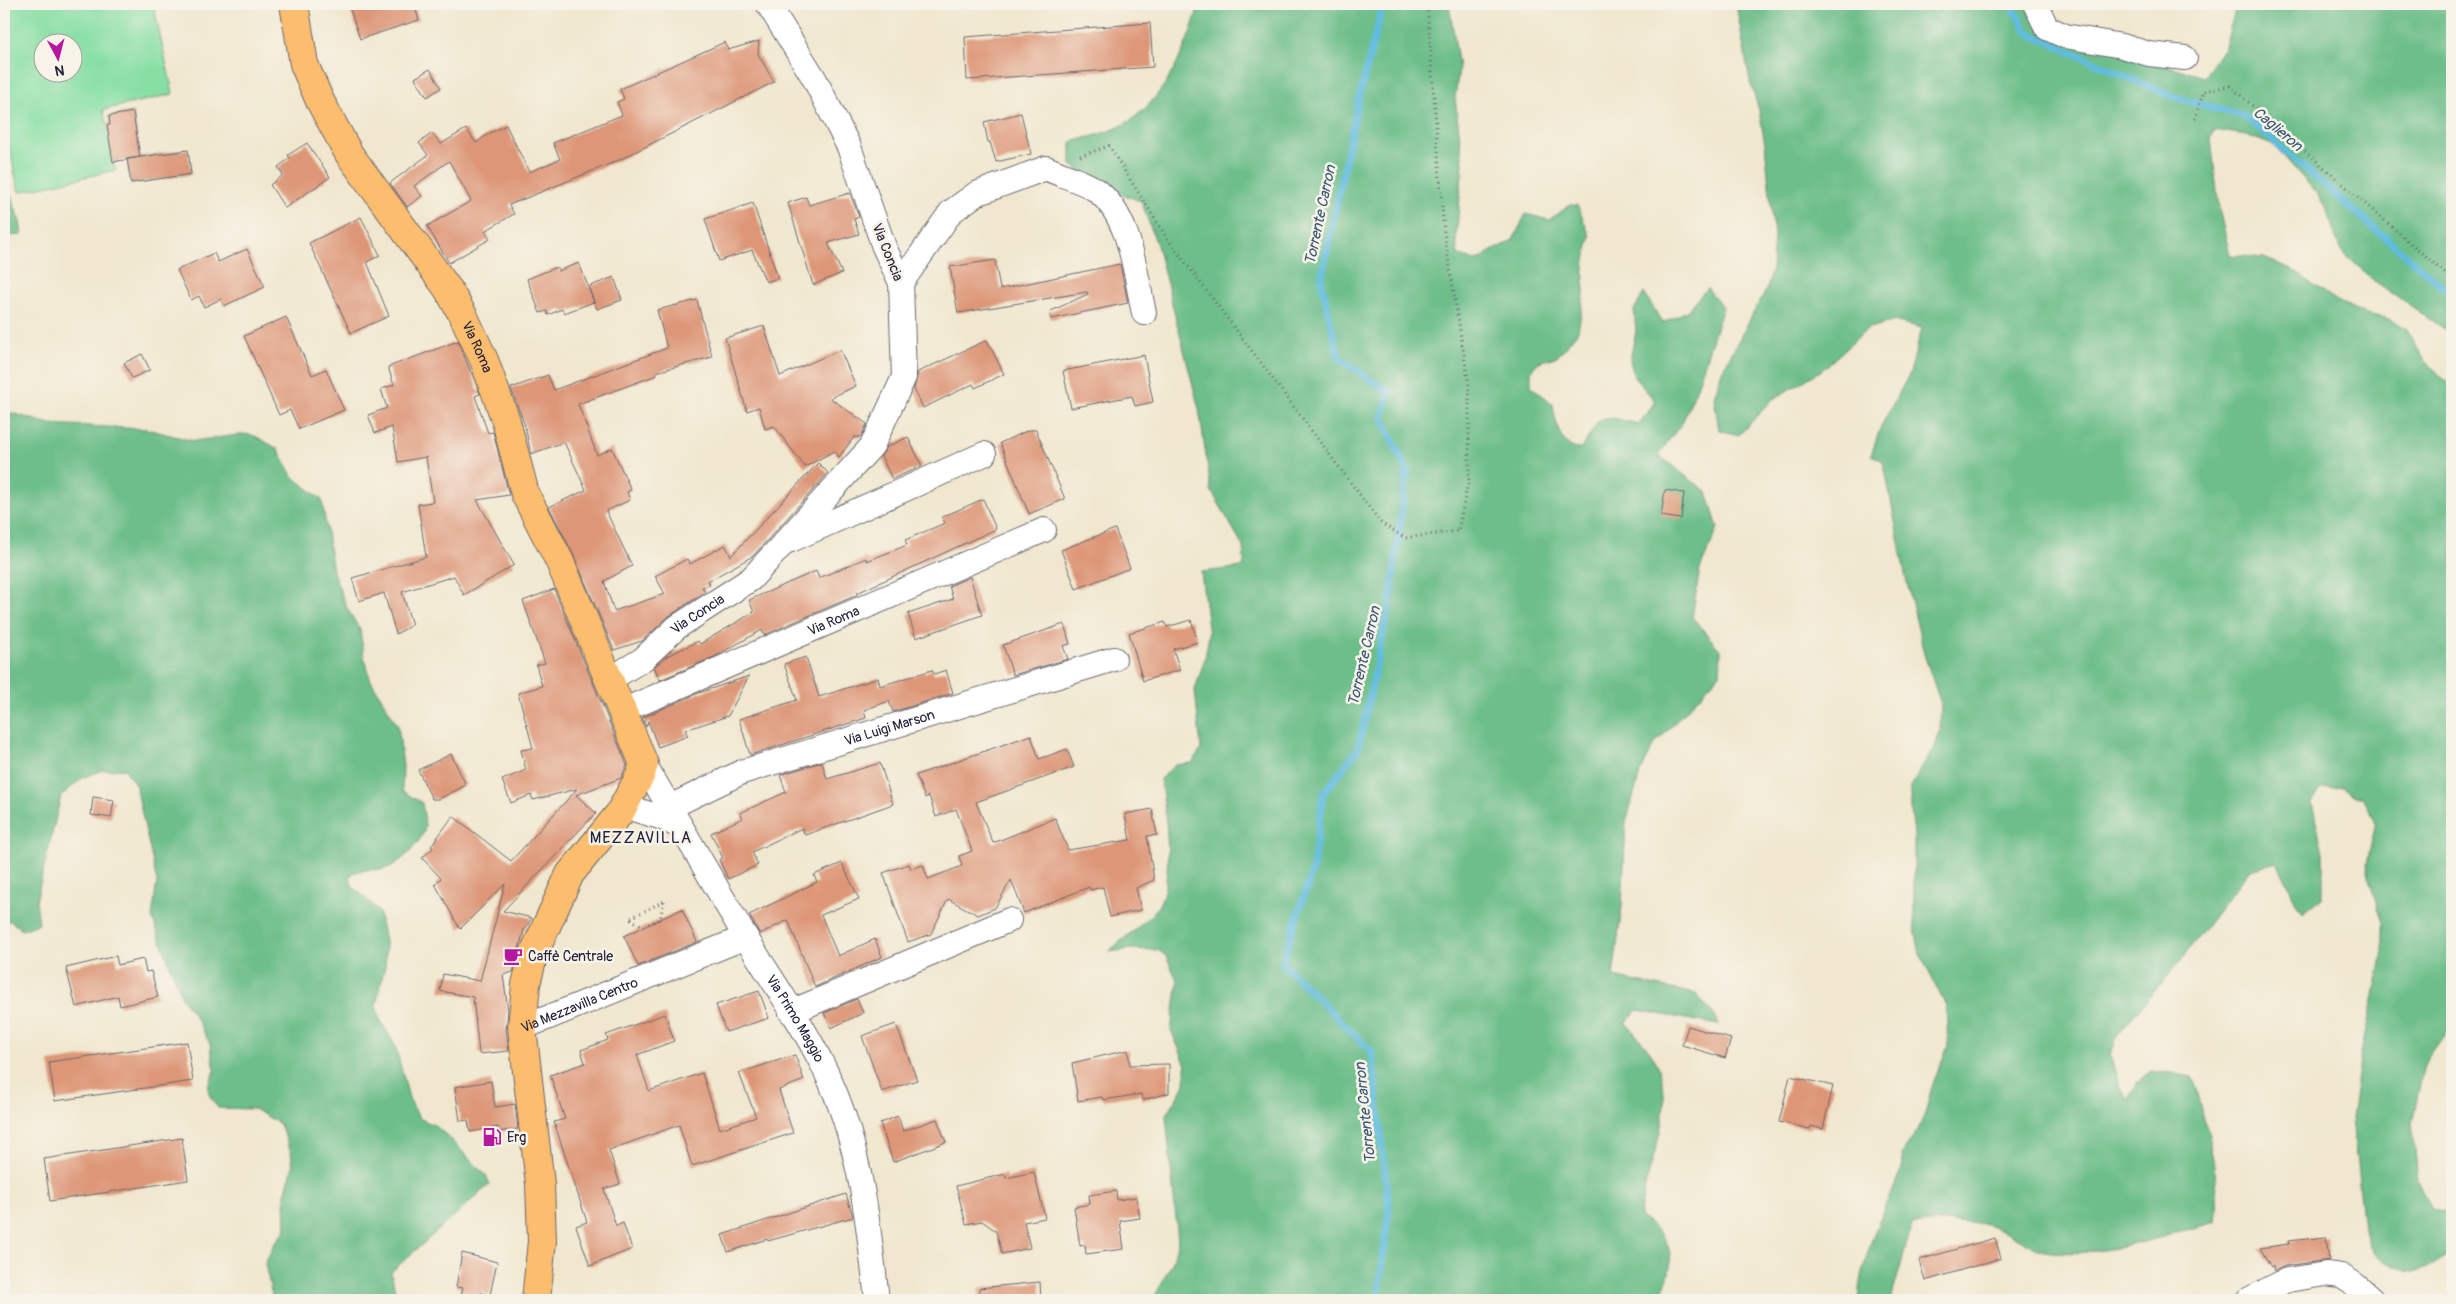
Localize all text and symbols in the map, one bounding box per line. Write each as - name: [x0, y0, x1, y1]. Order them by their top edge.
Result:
- north arrow: [32, 32, 82, 82]
- text: N: [54, 61, 65, 79]
- water label: Caglieron: [2249, 103, 2307, 157]
- water label: Torrente Carron: [1301, 162, 1341, 267]
- street label: Via Concia: [868, 221, 907, 283]
- street label: Via Roma: [458, 319, 496, 375]
- street label: Via Concia: [667, 591, 728, 638]
- street label: Via Roma: [805, 602, 862, 639]
- water label: Torrente Carron: [1344, 603, 1385, 708]
- street label: Via Luigi Marson: [842, 706, 937, 749]
- district label: MEZZAVILLA: [590, 828, 692, 848]
- cafe icon: Caffè Centrale: [502, 945, 524, 967]
- place label: Caffè Centrale: [528, 948, 613, 965]
- street label: Via Primo Maggio: [762, 972, 828, 1065]
- street label: Via Mezzavilla Centro: [519, 974, 641, 1036]
- water label: Torrente Carron: [1351, 1060, 1380, 1164]
- fuel station icon: Erg: [481, 1126, 503, 1148]
- place label: Erg: [507, 1129, 526, 1146]

